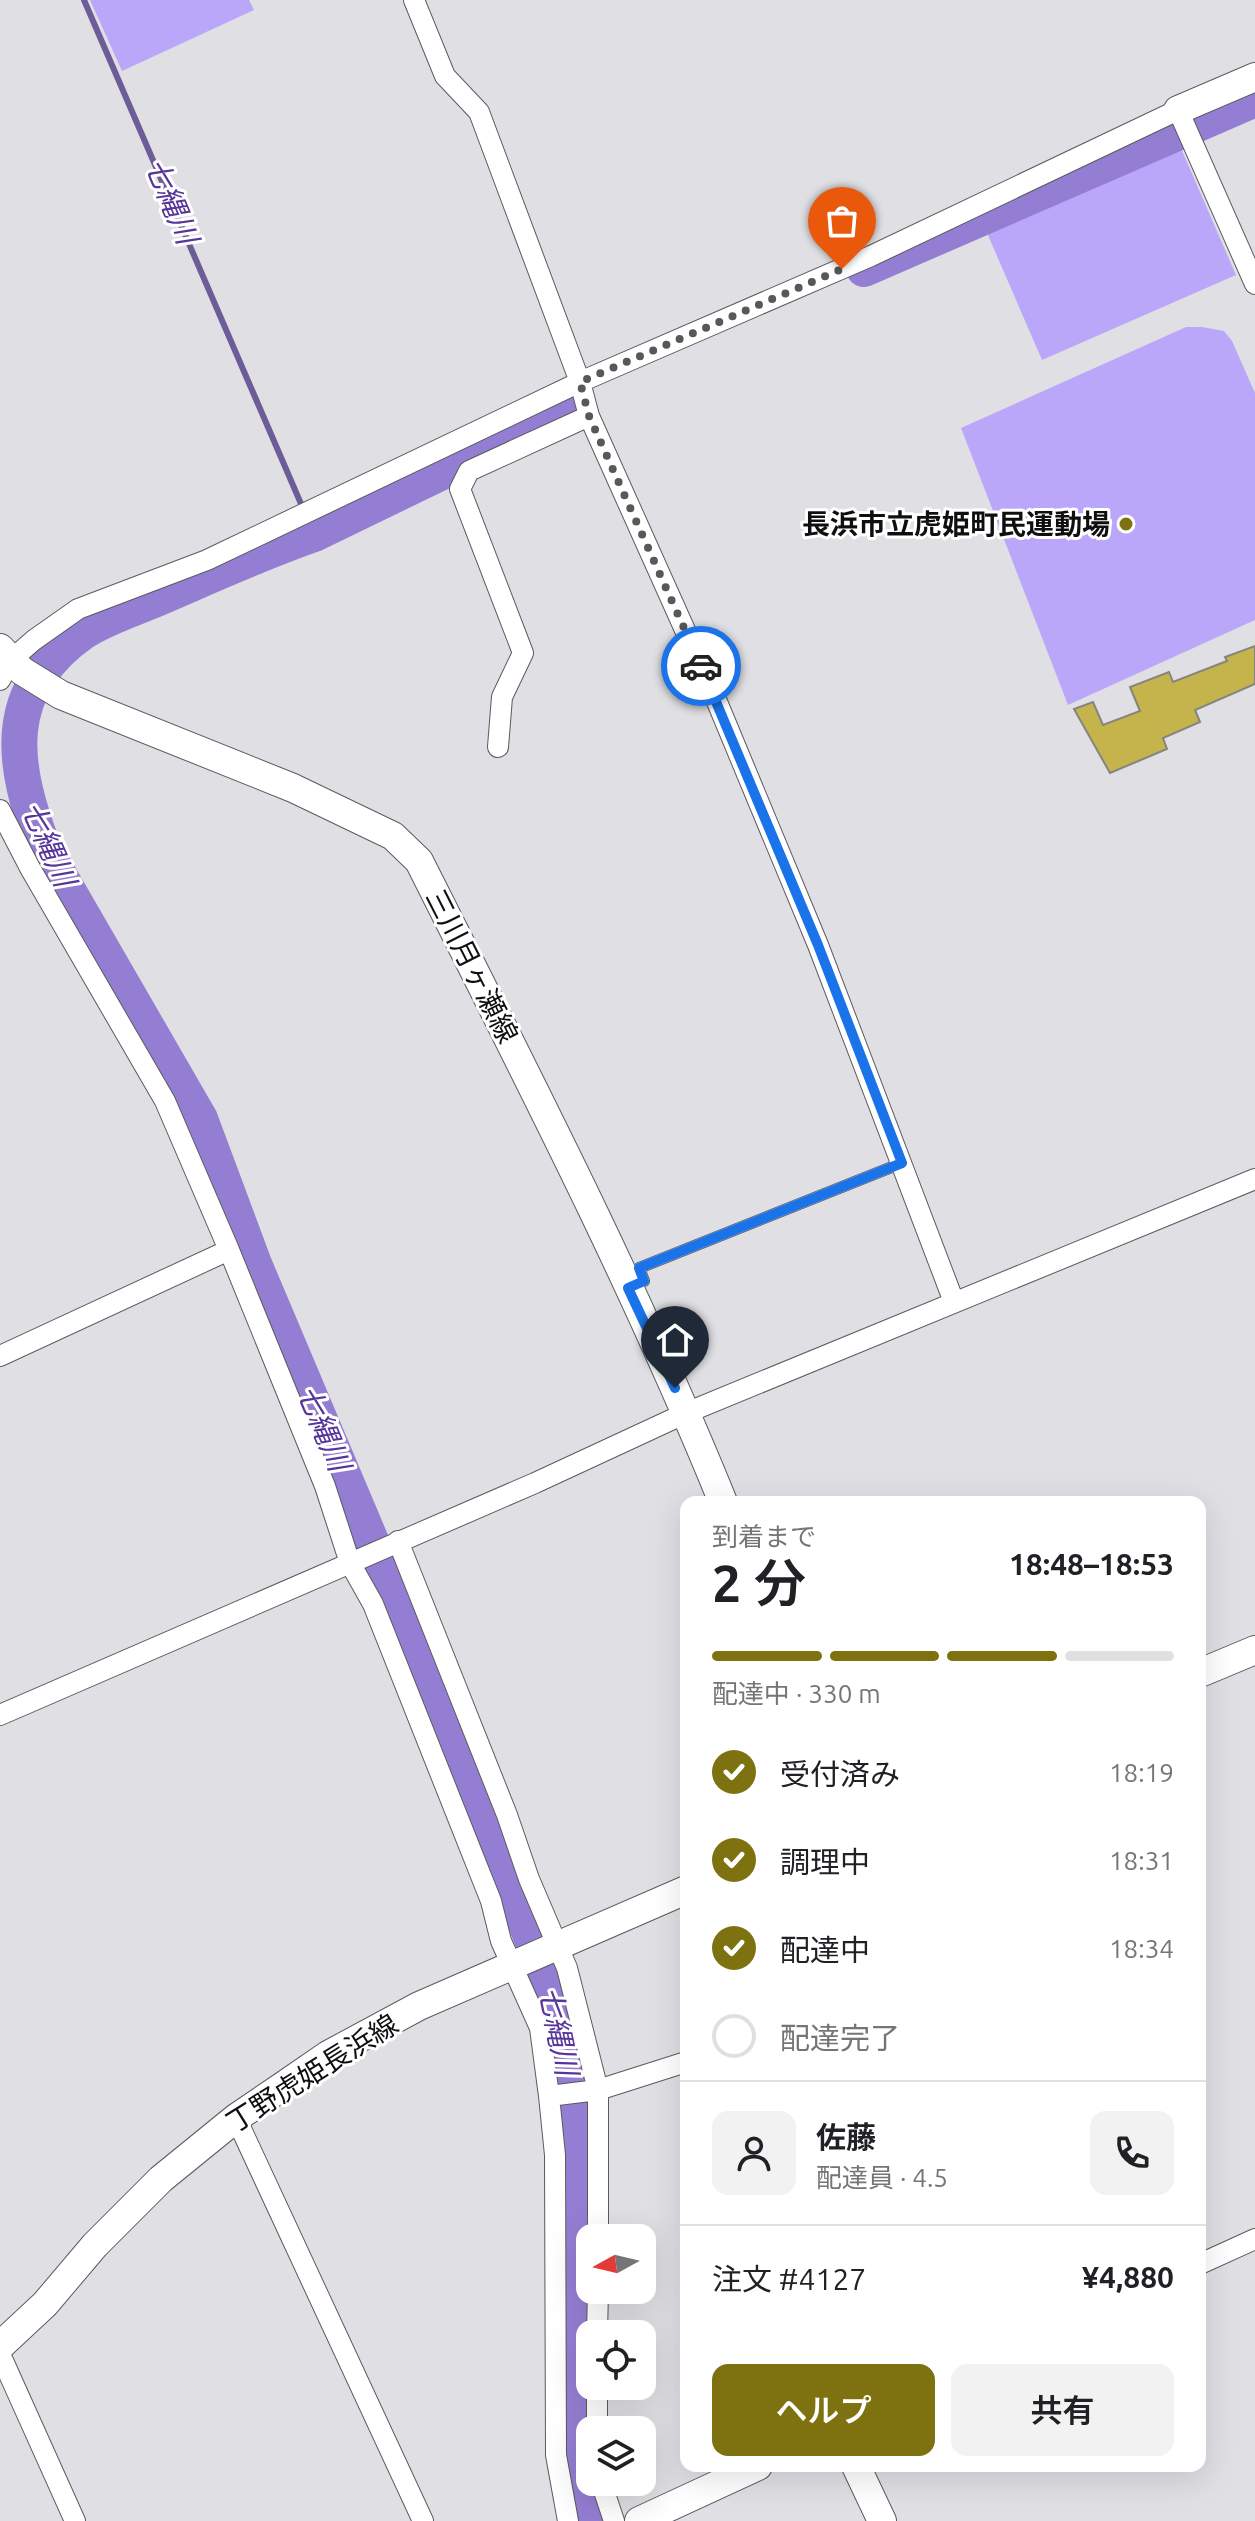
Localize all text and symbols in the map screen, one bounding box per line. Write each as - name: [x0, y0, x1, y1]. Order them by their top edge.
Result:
- water label: 七縄川: [139, 153, 206, 251]
- pin: [808, 187, 876, 269]
- icon: bag: [820, 199, 864, 243]
- place label: 長浜市立虎姫町民運動場: [802, 508, 1110, 539]
- marker: 長浜市立虎姫町民運動場: [1117, 515, 1135, 533]
- courier: [661, 626, 741, 706]
- icon: car: [679, 644, 723, 688]
- water label: 七縄川: [15, 796, 84, 894]
- street label: 三川月ヶ瀬線: [420, 884, 524, 1048]
- pin: [641, 1306, 709, 1388]
- icon: home: [653, 1318, 697, 1362]
- water label: 七縄川: [291, 1380, 358, 1478]
- text: 到着まで: [712, 1522, 816, 1551]
- text: 18:48–18:53: [1009, 1547, 1174, 1581]
- text: 2 分: [712, 1554, 806, 1612]
- text: 配達中 · 330 m: [712, 1679, 881, 1708]
- icon: check: [712, 1750, 756, 1794]
- text: 受付済み: [780, 1757, 900, 1791]
- text: 18:19: [1109, 1758, 1174, 1787]
- icon: check: [712, 1838, 756, 1882]
- text: 調理中: [780, 1845, 870, 1879]
- text: 18:31: [1109, 1846, 1174, 1875]
- icon: check: [712, 1926, 756, 1970]
- text: 配達中: [780, 1933, 870, 1967]
- text: 18:34: [1109, 1934, 1174, 1963]
- water label: 七縄川: [533, 1983, 586, 2081]
- street label: 丁野虎姫長浜線: [220, 2007, 403, 2138]
- text: 配達完了: [780, 2021, 900, 2055]
- button: person: [712, 2111, 796, 2195]
- button: phone: [1090, 2111, 1174, 2195]
- text: 佐藤: [816, 2120, 876, 2154]
- text: 配達員 · 4.5: [816, 2163, 948, 2192]
- north arrow: [576, 2224, 656, 2304]
- map controls: [576, 2224, 656, 2496]
- text: ¥4,880: [1082, 2260, 1174, 2294]
- text: 注文 #4127: [712, 2262, 866, 2296]
- button: locate: [576, 2320, 656, 2400]
- button: ヘルプ: [712, 2364, 935, 2456]
- button: 共有: [951, 2364, 1174, 2456]
- button: layers: [576, 2416, 656, 2496]

